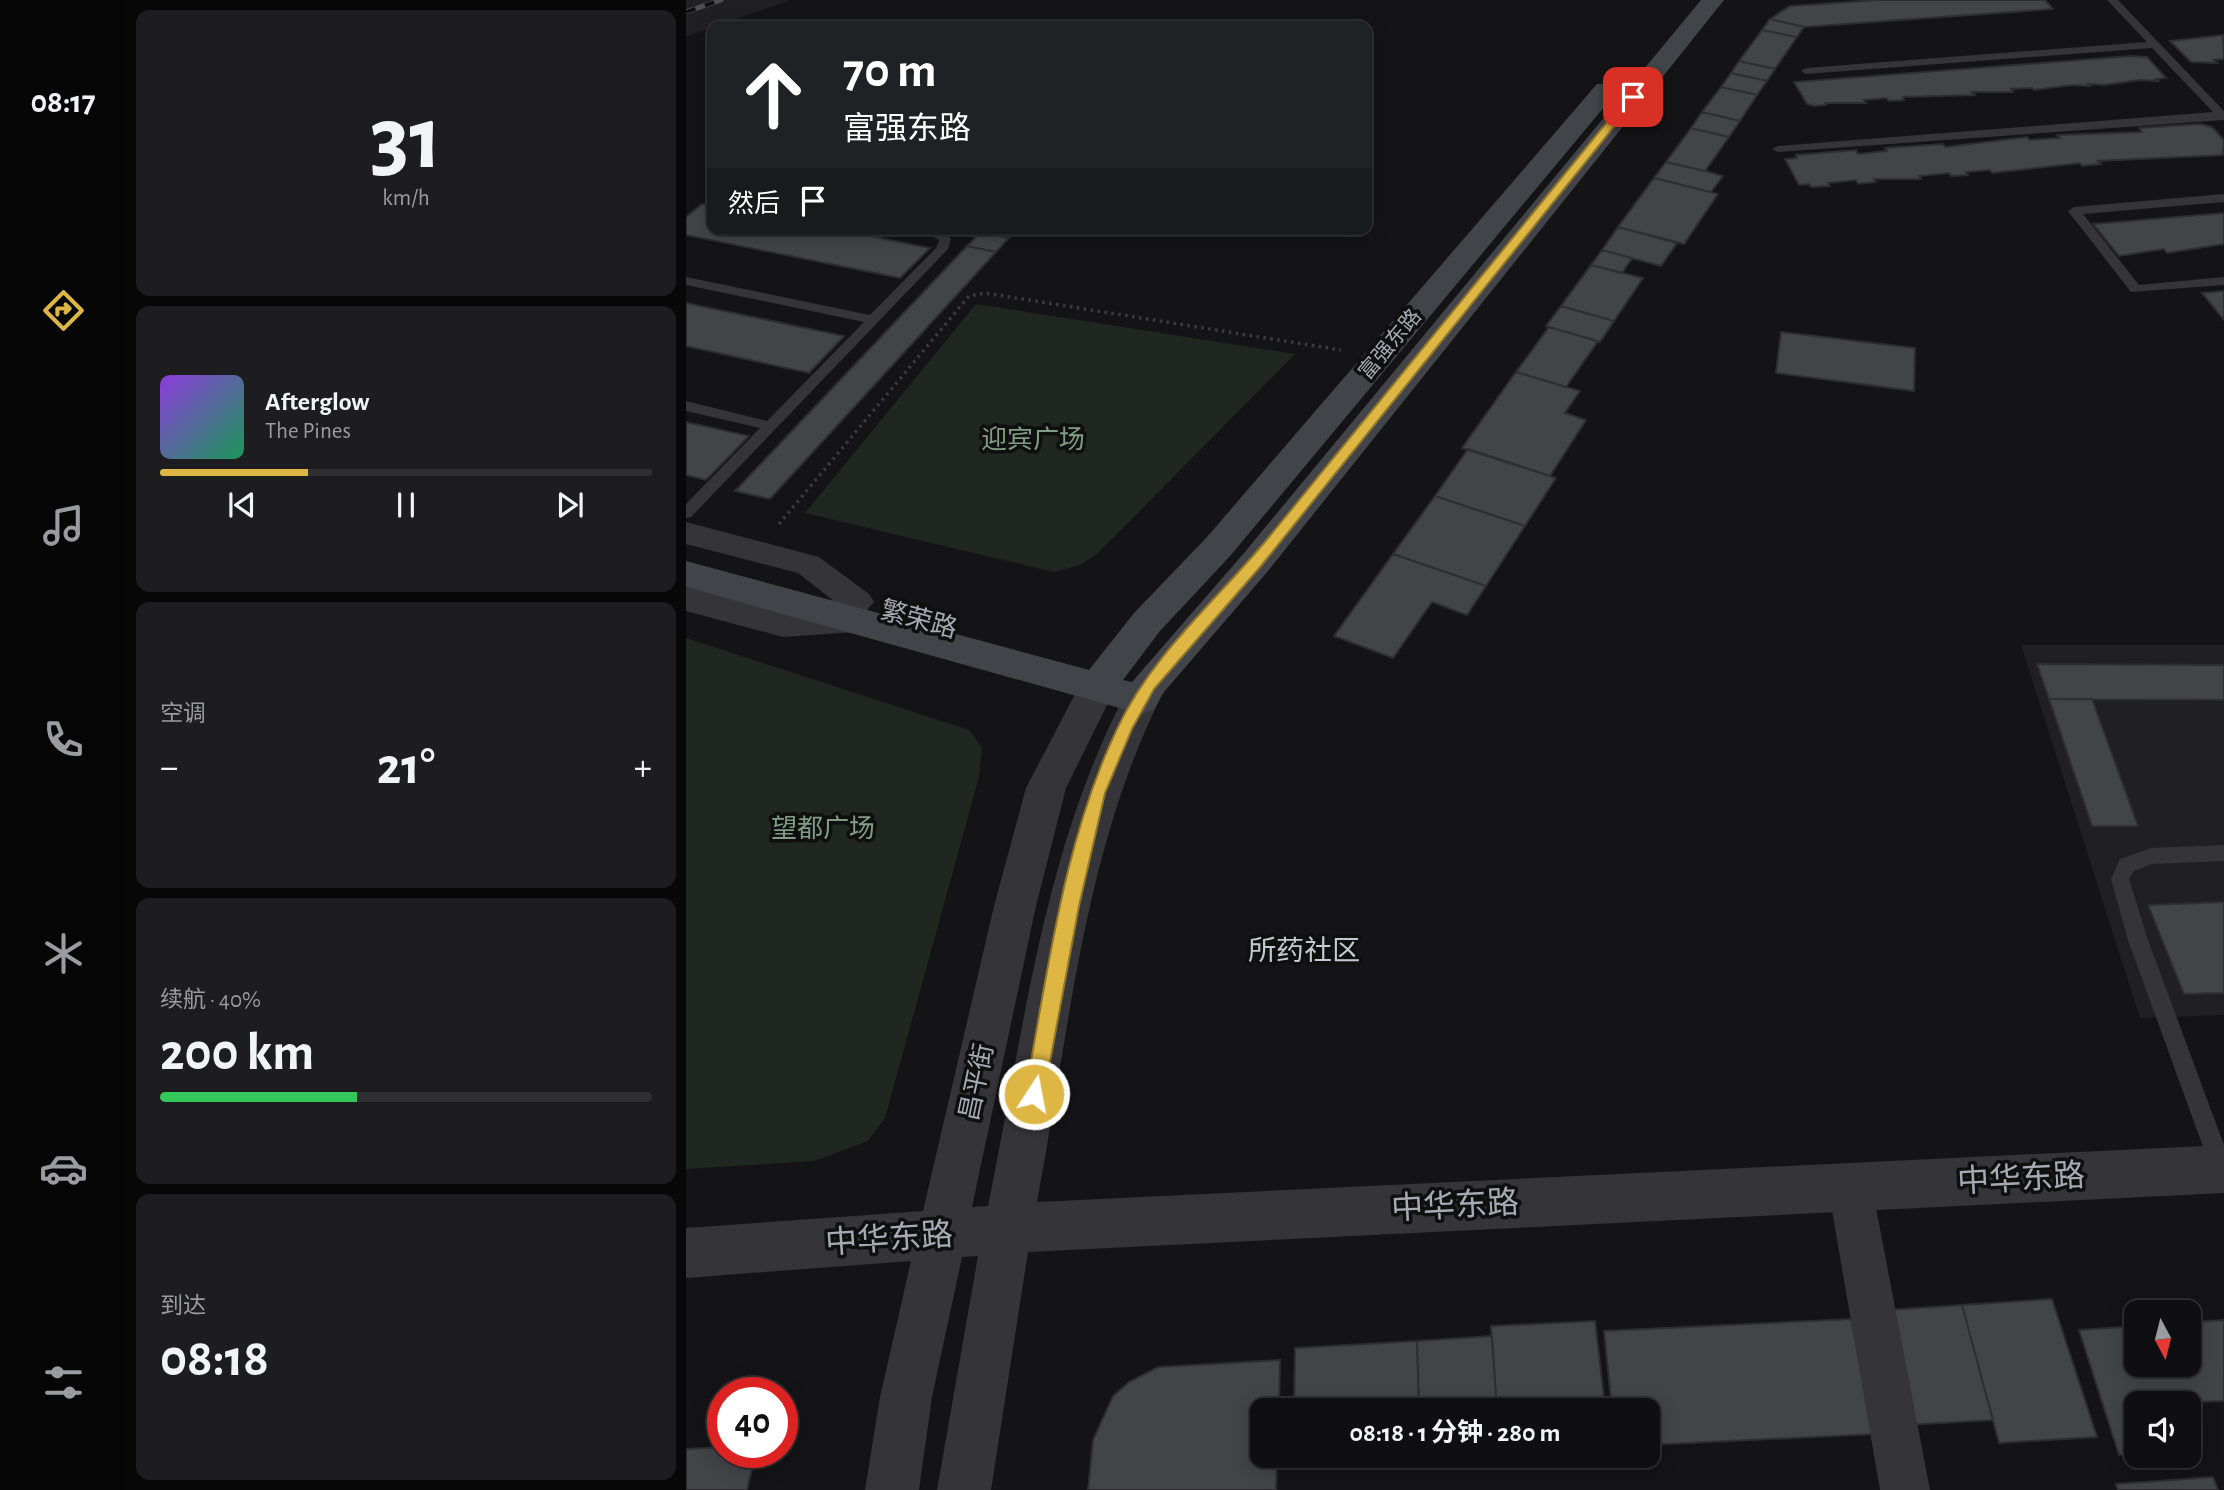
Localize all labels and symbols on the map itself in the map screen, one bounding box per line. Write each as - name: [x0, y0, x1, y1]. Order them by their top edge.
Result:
- pin: [1603, 67, 1663, 127]
- street label: 富强东路: [1355, 305, 1425, 383]
- park label: 迎宾广场: [981, 426, 1085, 453]
- street label: 繁荣路: [878, 595, 960, 643]
- park label: 望都广场: [771, 815, 875, 842]
- district label: 所药社区: [1248, 936, 1360, 966]
- street label: 昌平街: [955, 1041, 998, 1123]
- position arrow: [997, 1057, 1071, 1131]
- street label: 中华东路: [1956, 1158, 2086, 1198]
- street label: 中华东路: [1390, 1185, 1520, 1225]
- street label: 中华东路: [824, 1217, 954, 1259]
- north arrow: [2124, 1300, 2202, 1377]
- speed limit sign: 40: [707, 1377, 798, 1468]

